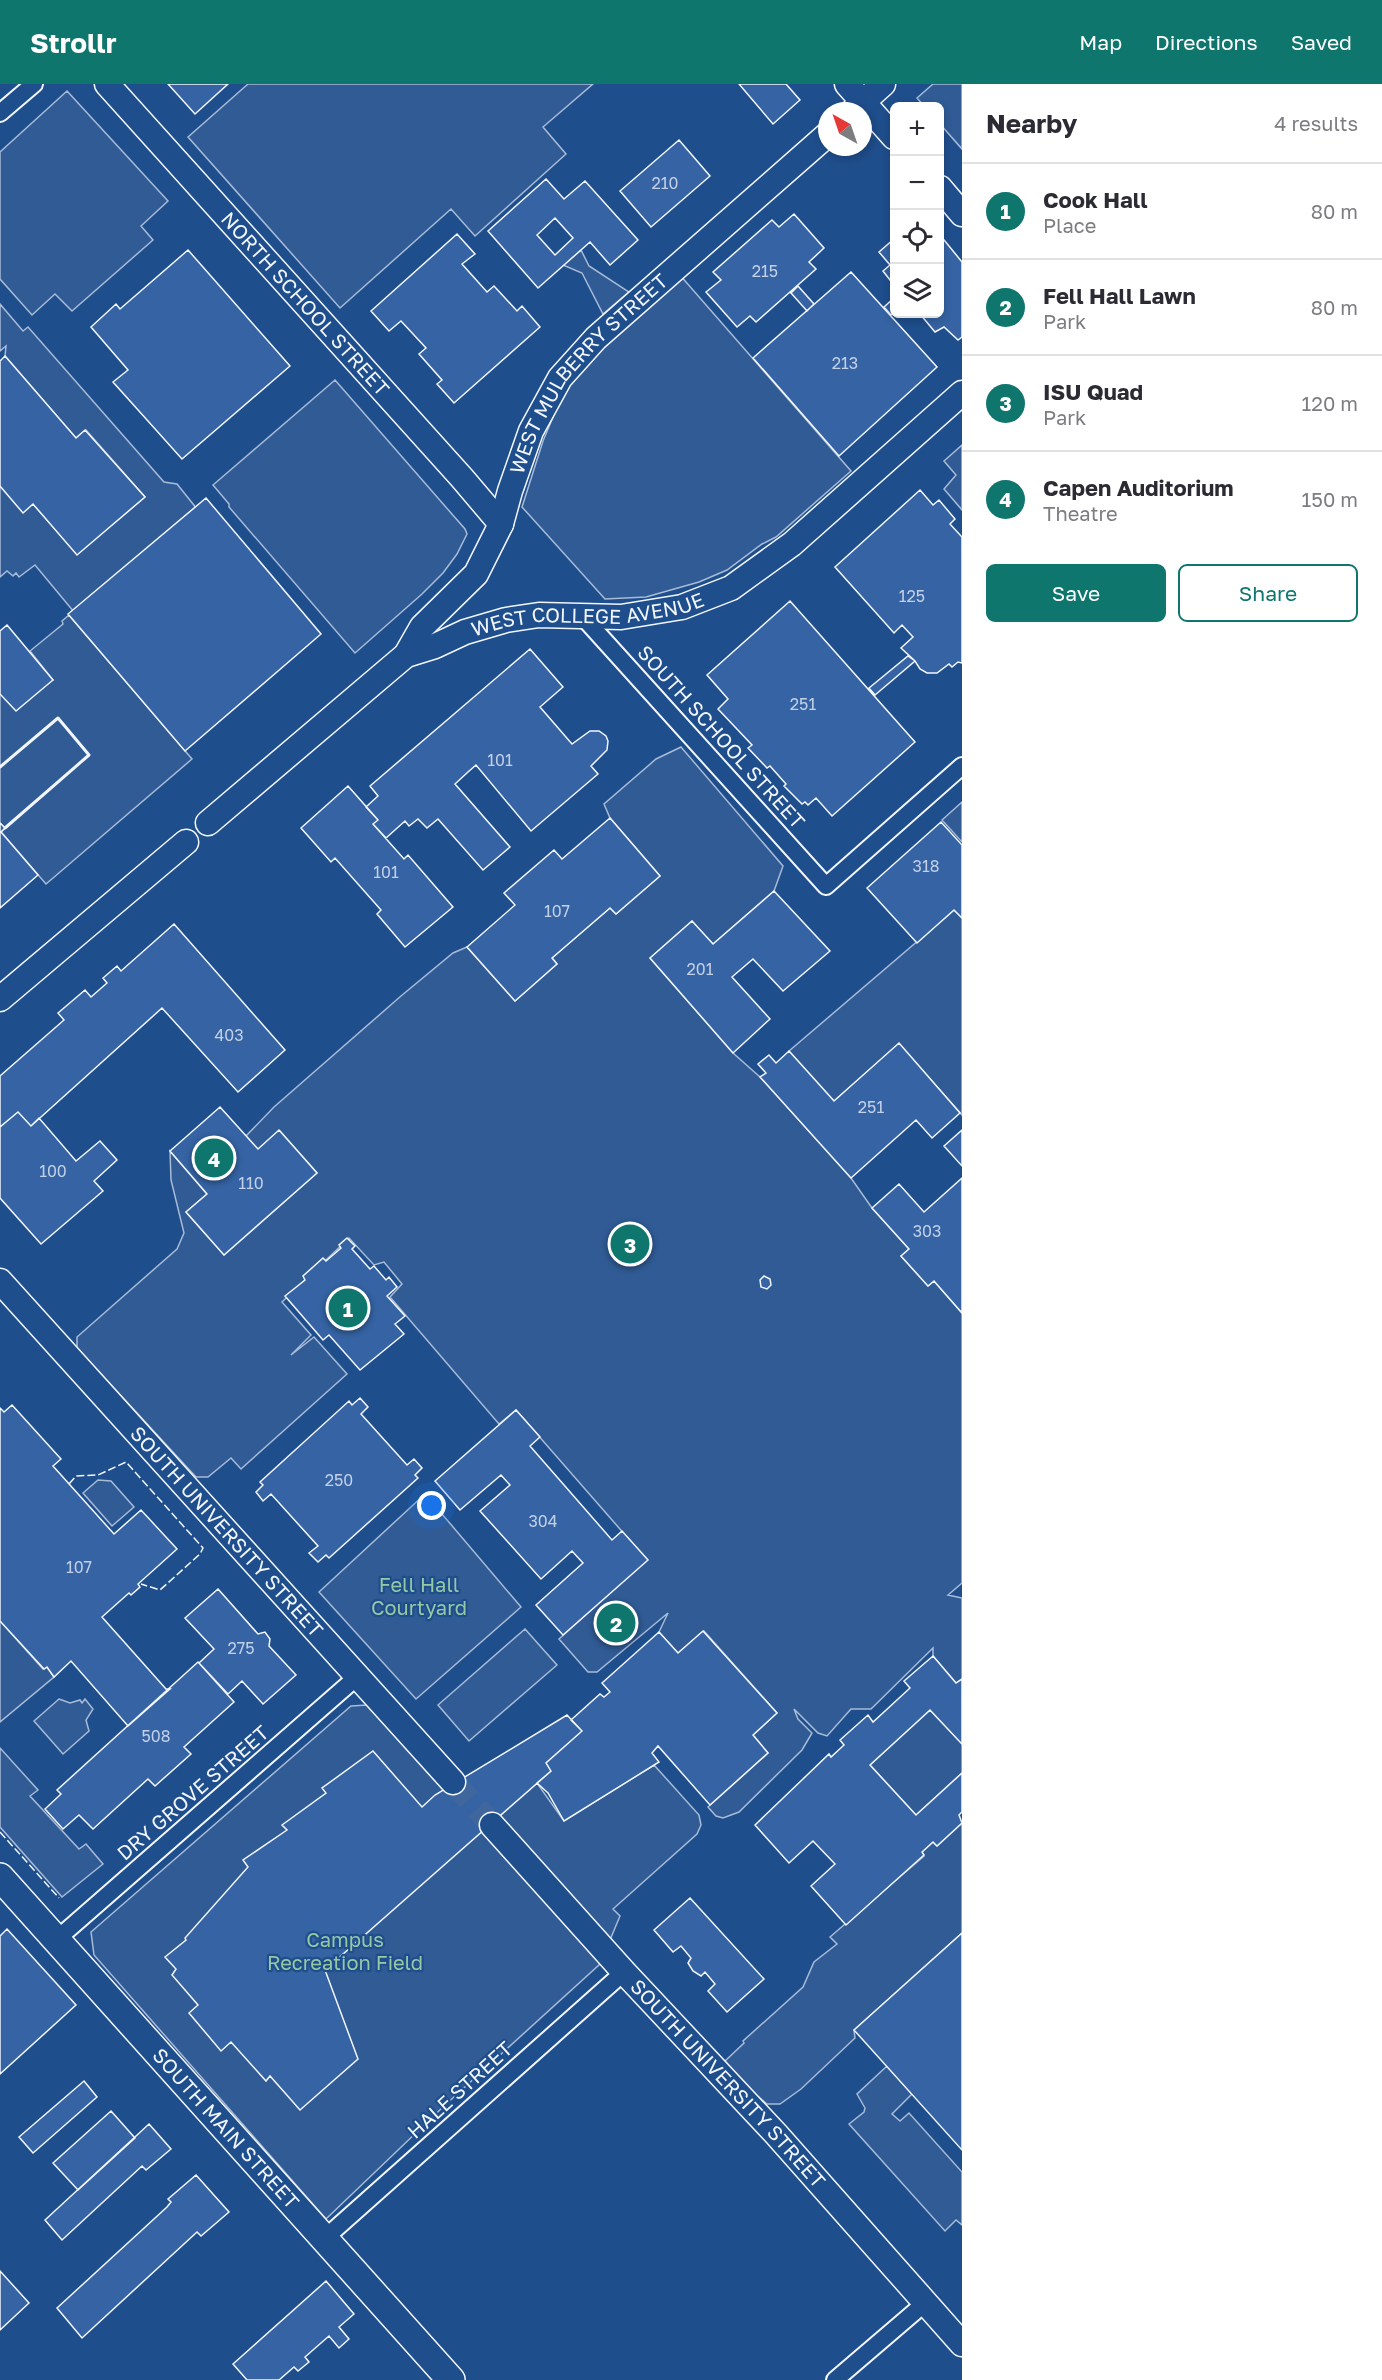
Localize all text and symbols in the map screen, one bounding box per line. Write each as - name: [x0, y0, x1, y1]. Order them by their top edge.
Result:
- text: Strollr: [30, 26, 117, 59]
- text: Map: [1079, 29, 1122, 55]
- text: Directions: [1155, 29, 1258, 55]
- text: Saved: [1291, 29, 1352, 55]
- north arrow: [818, 102, 872, 156]
- map controls: [890, 102, 944, 318]
- button: +: [890, 102, 944, 156]
- text: Nearby: [986, 108, 1077, 139]
- text: 4 results: [1274, 111, 1358, 135]
- button: −: [890, 156, 944, 210]
- house number: 210: [652, 173, 678, 193]
- text: Cook Hall: [1043, 186, 1148, 213]
- text: 1: [1000, 199, 1011, 223]
- text: 80 m: [1311, 199, 1358, 223]
- street label: NORTH SCHOOL STREET: [217, 206, 395, 400]
- button: locate: [890, 210, 944, 264]
- text: Place: [1043, 213, 1096, 237]
- house number: 215: [752, 261, 778, 281]
- button: layers: [890, 264, 944, 318]
- street label: WEST MULBERRY STREET: [504, 268, 672, 477]
- text: Fell Hall Lawn: [1043, 282, 1196, 309]
- text: 2: [999, 295, 1012, 319]
- text: 80 m: [1311, 295, 1358, 319]
- text: Park: [1043, 309, 1086, 333]
- house number: 213: [832, 353, 858, 373]
- text: ISU Quad: [1043, 378, 1143, 405]
- text: 3: [999, 391, 1012, 415]
- text: 120 m: [1302, 391, 1358, 415]
- text: Park: [1043, 405, 1086, 429]
- text: Capen Auditorium: [1043, 474, 1234, 501]
- text: 4: [999, 487, 1012, 511]
- text: 150 m: [1302, 487, 1358, 511]
- text: Theatre: [1043, 501, 1118, 525]
- button: Save: [986, 564, 1166, 622]
- button: Share: [1178, 564, 1358, 622]
- house number: 125: [899, 586, 925, 606]
- street label: WEST COLLEGE AVENUE: [468, 587, 707, 641]
- street label: SOUTH SCHOOL STREET: [633, 640, 810, 833]
- house number: 251: [790, 694, 816, 714]
- house number: 101: [487, 750, 513, 770]
- house number: 318: [913, 856, 939, 876]
- house number: 101: [373, 862, 399, 882]
- house number: 107: [544, 901, 570, 921]
- house number: 201: [687, 959, 714, 979]
- house number: 403: [214, 1025, 244, 1045]
- house number: 251: [858, 1097, 884, 1117]
- pin: 4: [194, 1136, 234, 1180]
- house number: 100: [39, 1161, 67, 1181]
- house number: 110: [238, 1173, 264, 1193]
- house number: 303: [913, 1221, 941, 1241]
- pin: 3: [610, 1222, 650, 1266]
- pin: 1: [328, 1286, 368, 1330]
- street label: SOUTH UNIVERSITY STREET: [126, 1421, 329, 1641]
- house number: 250: [325, 1470, 353, 1490]
- your location: [417, 1491, 446, 1520]
- house number: 304: [528, 1511, 558, 1531]
- house number: 107: [66, 1557, 92, 1577]
- park label: Fell Hall Courtyard: [371, 1572, 467, 1619]
- pin: 2: [596, 1600, 636, 1646]
- house number: 275: [227, 1638, 255, 1658]
- street label: DRY GROVE STREET: [112, 1720, 273, 1865]
- house number: 508: [142, 1726, 170, 1746]
- park label: Campus Recreation Field: [267, 1927, 423, 1974]
- street label: SOUTH UNIVERSITY STREET: [626, 1974, 831, 2192]
- street label: HALE STREET: [402, 2036, 517, 2143]
- street label: SOUTH MAIN STREET: [148, 2043, 305, 2213]

